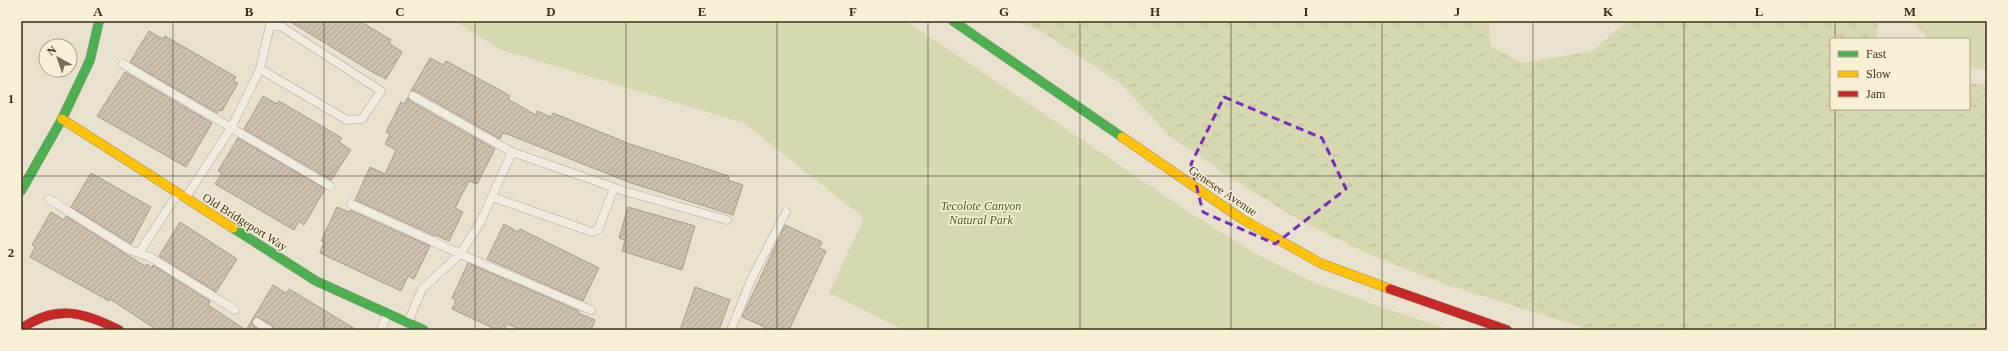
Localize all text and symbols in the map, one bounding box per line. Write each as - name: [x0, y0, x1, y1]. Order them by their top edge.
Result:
- text: A: [93, 4, 103, 19]
- text: B: [245, 4, 254, 19]
- text: C: [395, 4, 405, 19]
- text: D: [546, 4, 556, 19]
- text: E: [698, 4, 706, 19]
- text: F: [849, 4, 857, 19]
- text: G: [999, 4, 1009, 19]
- text: H: [1150, 4, 1160, 19]
- text: I: [1303, 4, 1309, 19]
- text: J: [1454, 4, 1461, 19]
- text: K: [1603, 4, 1614, 19]
- text: L: [1755, 4, 1764, 19]
- text: M: [1904, 4, 1916, 19]
- north arrow: [38, 38, 78, 78]
- legend: [1830, 38, 1970, 110]
- text: N: [45, 43, 59, 57]
- text: Fast: [1866, 47, 1887, 61]
- text: Slow: [1866, 67, 1891, 81]
- text: Jam: [1866, 87, 1886, 101]
- text: 1: [8, 91, 14, 106]
- street label: Genesee Avenue: [1186, 163, 1260, 219]
- street label: Old Bridgeport Way: [200, 190, 290, 254]
- park label: Tecolote Canyon Natural Park: [941, 199, 1021, 227]
- text: 2: [8, 245, 14, 260]

